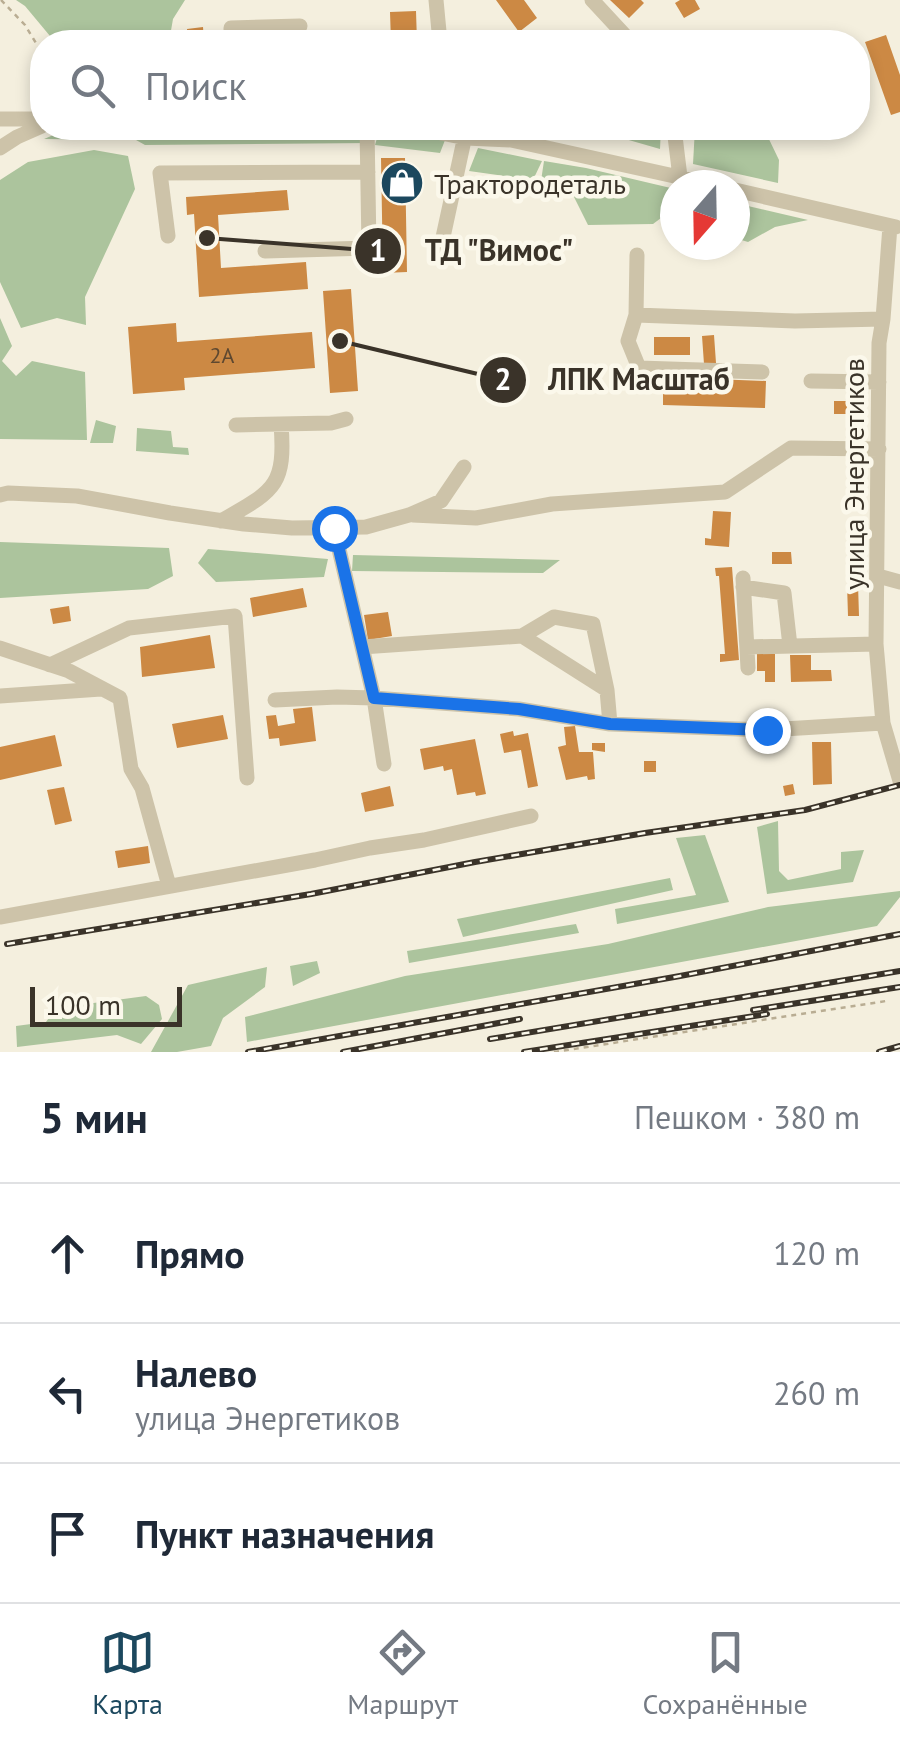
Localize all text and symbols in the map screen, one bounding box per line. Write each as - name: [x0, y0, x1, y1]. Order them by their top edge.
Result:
- search box: [30, 30, 870, 140]
- icon: search: [65, 58, 120, 113]
- text: Поиск: [145, 61, 246, 110]
- shop icon: Трактородеталь: [379, 160, 425, 206]
- place label: Трактородеталь: [434, 165, 626, 202]
- north arrow: [660, 170, 750, 260]
- callout: ТД "Вимос": [353, 221, 594, 281]
- text: 1: [369, 230, 387, 269]
- text: ТД "Вимос": [425, 230, 573, 269]
- house number: 2А: [210, 341, 235, 369]
- callout: ЛПК Масштаб: [478, 350, 750, 410]
- street label: улица Энергетиков: [835, 358, 872, 590]
- text: 2: [494, 359, 512, 398]
- text: ЛПК Масштаб: [547, 359, 730, 398]
- route start: [312, 506, 358, 552]
- route end: [745, 708, 791, 754]
- scale bar: [30, 982, 182, 1026]
- text: 100 m: [45, 986, 121, 1023]
- text: 5 мин: [40, 1090, 148, 1145]
- text: Пешком · 380 m: [634, 1096, 860, 1138]
- icon: ahead: [40, 1226, 95, 1281]
- text: Прямо: [135, 1229, 245, 1278]
- text: 120 m: [773, 1232, 860, 1274]
- text: Налево: [135, 1348, 257, 1397]
- icon: left: [40, 1366, 95, 1421]
- text: 260 m: [773, 1372, 860, 1414]
- text: улица Энергетиков: [135, 1397, 400, 1439]
- icon: arrive: [40, 1506, 95, 1561]
- text: Пункт назначения: [135, 1509, 434, 1558]
- tab: Карта: [92, 1625, 163, 1722]
- tab: Маршрут: [347, 1625, 458, 1722]
- tab: Сохранённые: [643, 1625, 808, 1722]

